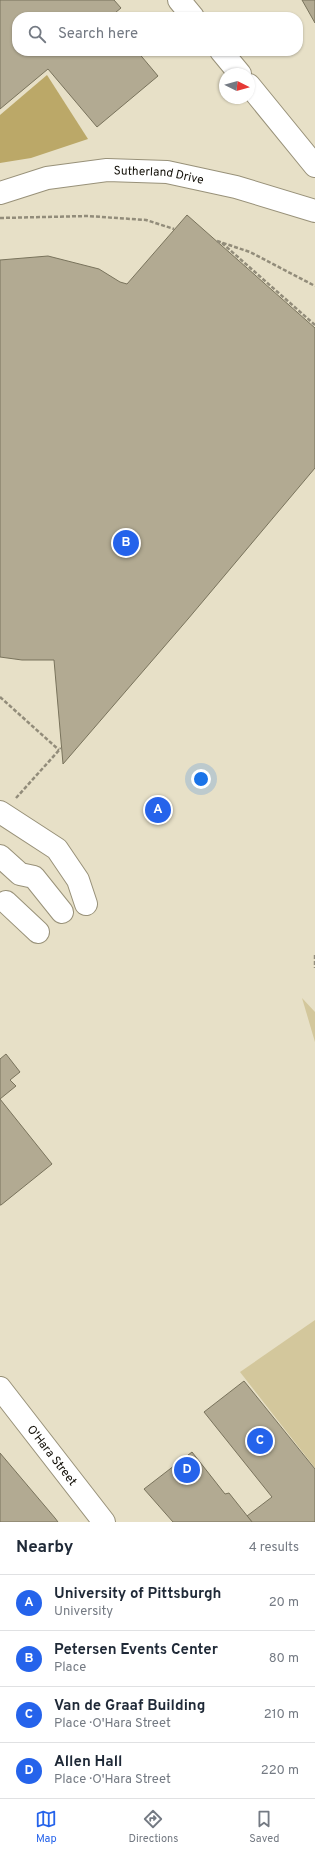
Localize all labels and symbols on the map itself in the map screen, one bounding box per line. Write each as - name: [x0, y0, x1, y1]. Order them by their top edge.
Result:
- north arrow: [219, 68, 255, 104]
- street label: Sutherland Drive: [113, 163, 205, 189]
- pin: B: [113, 528, 139, 558]
- your location: [191, 769, 211, 789]
- pin: A: [145, 795, 171, 825]
- street label: O'Hara Street: [23, 1422, 80, 1489]
- pin: C: [247, 1426, 273, 1456]
- pin: D: [174, 1455, 200, 1485]

